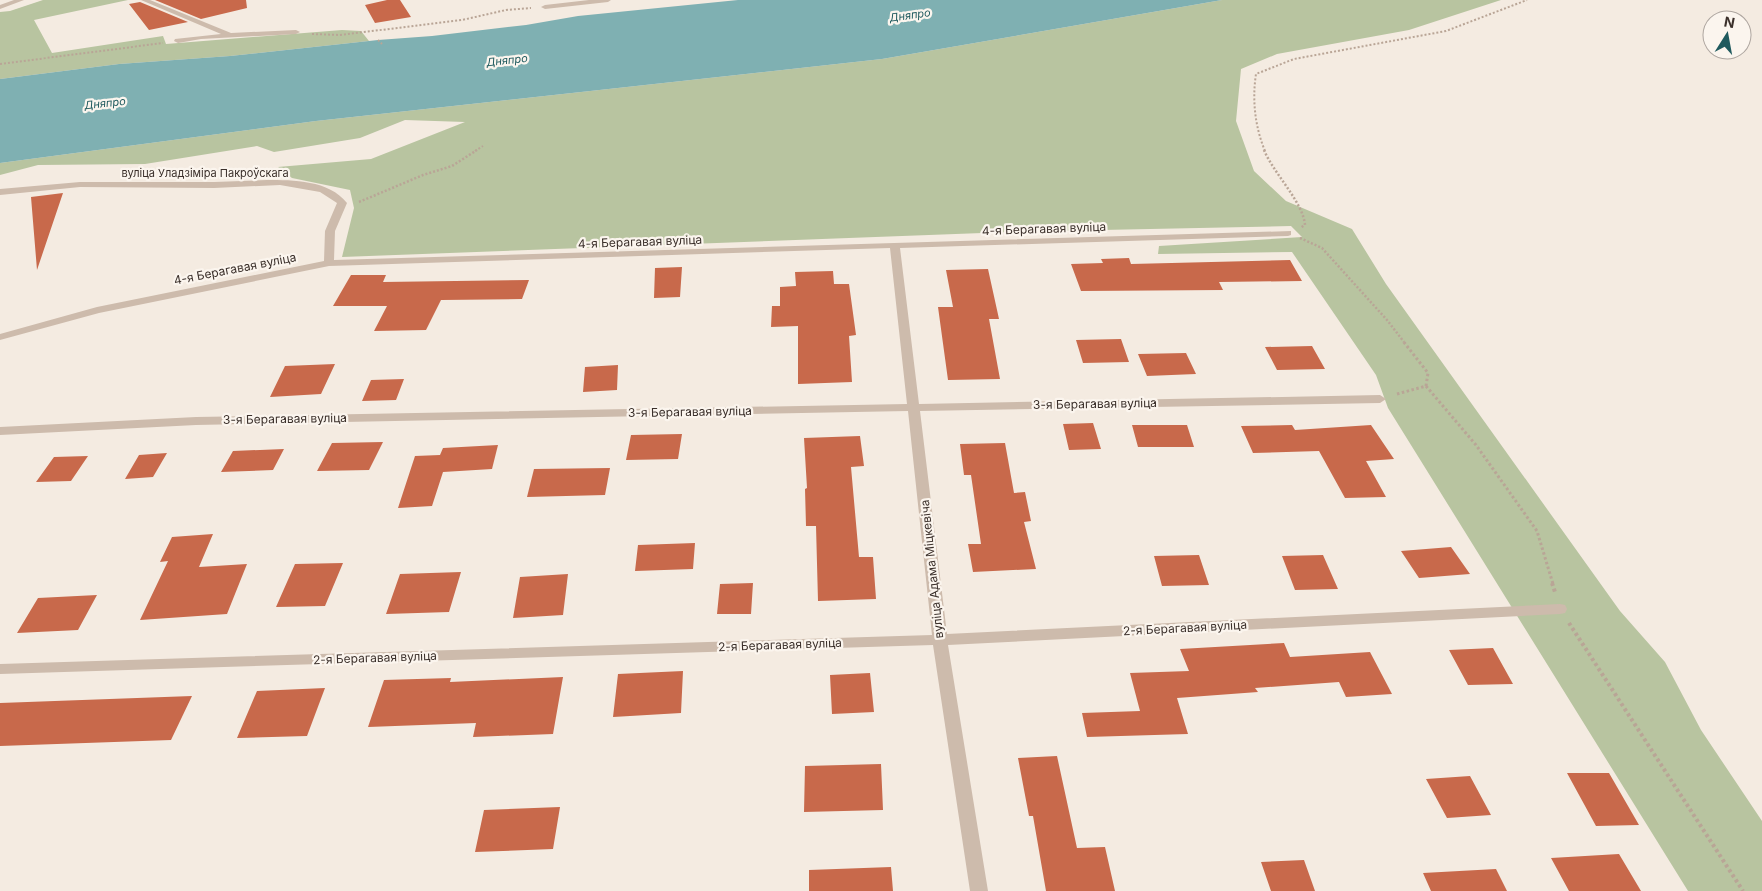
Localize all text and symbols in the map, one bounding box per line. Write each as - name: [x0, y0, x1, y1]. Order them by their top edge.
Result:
- water label: Дняпро: [888, 5, 932, 25]
- north arrow: [1702, 10, 1752, 60]
- text: N: [1723, 12, 1736, 31]
- water label: Дняпро: [485, 51, 529, 69]
- water label: Дняпро: [83, 94, 127, 112]
- street label: вуліца Уладзіміра Пакроўскага: [121, 166, 289, 180]
- street label: 4-я Берагавая вуліца: [982, 219, 1106, 238]
- street label: 4-я Берагавая вуліца: [578, 232, 702, 251]
- street label: 4-я Берагавая вуліца: [172, 249, 297, 288]
- street label: 3-я Берагавая вуліца: [1033, 395, 1157, 412]
- street label: 3-я Берагавая вуліца: [628, 403, 752, 420]
- street label: 3-я Берагавая вуліца: [223, 410, 347, 427]
- street label: вуліца Адама Міцкевіча: [917, 499, 946, 639]
- street label: 2-я Берагавая вуліца: [1123, 617, 1247, 638]
- street label: 2-я Берагавая вуліца: [718, 635, 842, 654]
- street label: 2-я Берагавая вуліца: [313, 648, 437, 667]

